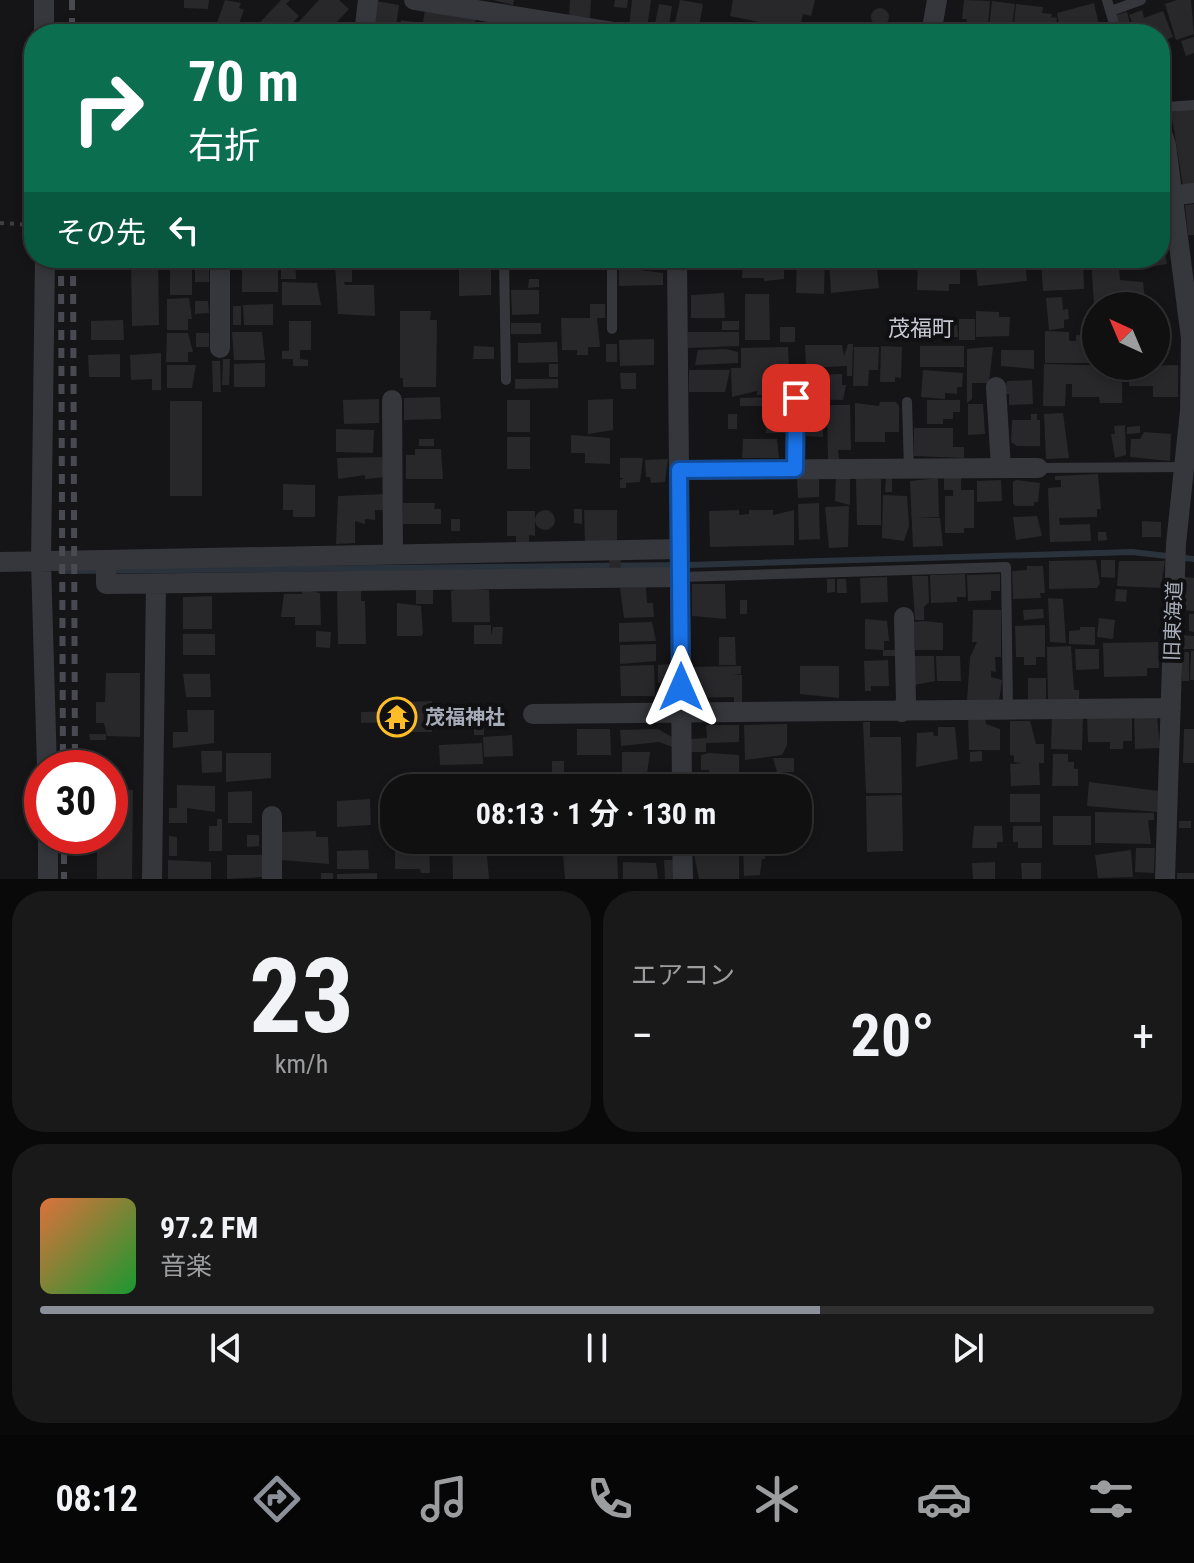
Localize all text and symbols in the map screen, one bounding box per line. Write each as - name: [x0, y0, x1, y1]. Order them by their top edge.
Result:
- text: 70 m: [188, 49, 299, 115]
- icon: right: [56, 56, 160, 160]
- text: 右折: [188, 125, 260, 167]
- icon: left: [162, 208, 206, 252]
- text: その先: [56, 215, 146, 250]
- north arrow: [1082, 292, 1170, 380]
- map controls: [1082, 292, 1170, 380]
- district label: 茂福町: [888, 316, 954, 341]
- pin: [762, 364, 830, 432]
- icon: arrive: [774, 376, 818, 420]
- street label: 旧東海道: [1160, 581, 1186, 661]
- position arrow: [639, 645, 723, 729]
- temple icon: 茂福神社: [376, 696, 418, 738]
- place label: 茂福神社: [425, 705, 505, 729]
- speed limit sign: 30: [24, 750, 128, 854]
- text: 08:13 · 1 分 · 130 m: [476, 796, 716, 831]
- text: 23: [249, 936, 354, 1057]
- text: エアコン: [631, 960, 735, 990]
- text: 20°: [851, 1000, 935, 1071]
- text: −: [631, 1010, 653, 1062]
- text: +: [1132, 1010, 1154, 1062]
- text: km/h: [275, 1049, 328, 1079]
- text: 97.2 FM: [160, 1210, 258, 1245]
- text: 音楽: [160, 1251, 212, 1281]
- icon: previous: [204, 1326, 248, 1370]
- icon: pause: [575, 1326, 619, 1370]
- icon: next: [946, 1326, 990, 1370]
- icon: directions: [249, 1471, 305, 1527]
- icon: music: [416, 1471, 472, 1527]
- icon: phone: [582, 1471, 638, 1527]
- icon: climate: [749, 1471, 805, 1527]
- icon: car: [916, 1471, 972, 1527]
- icon: filters: [1083, 1471, 1139, 1527]
- text: 08:12: [55, 1478, 138, 1520]

